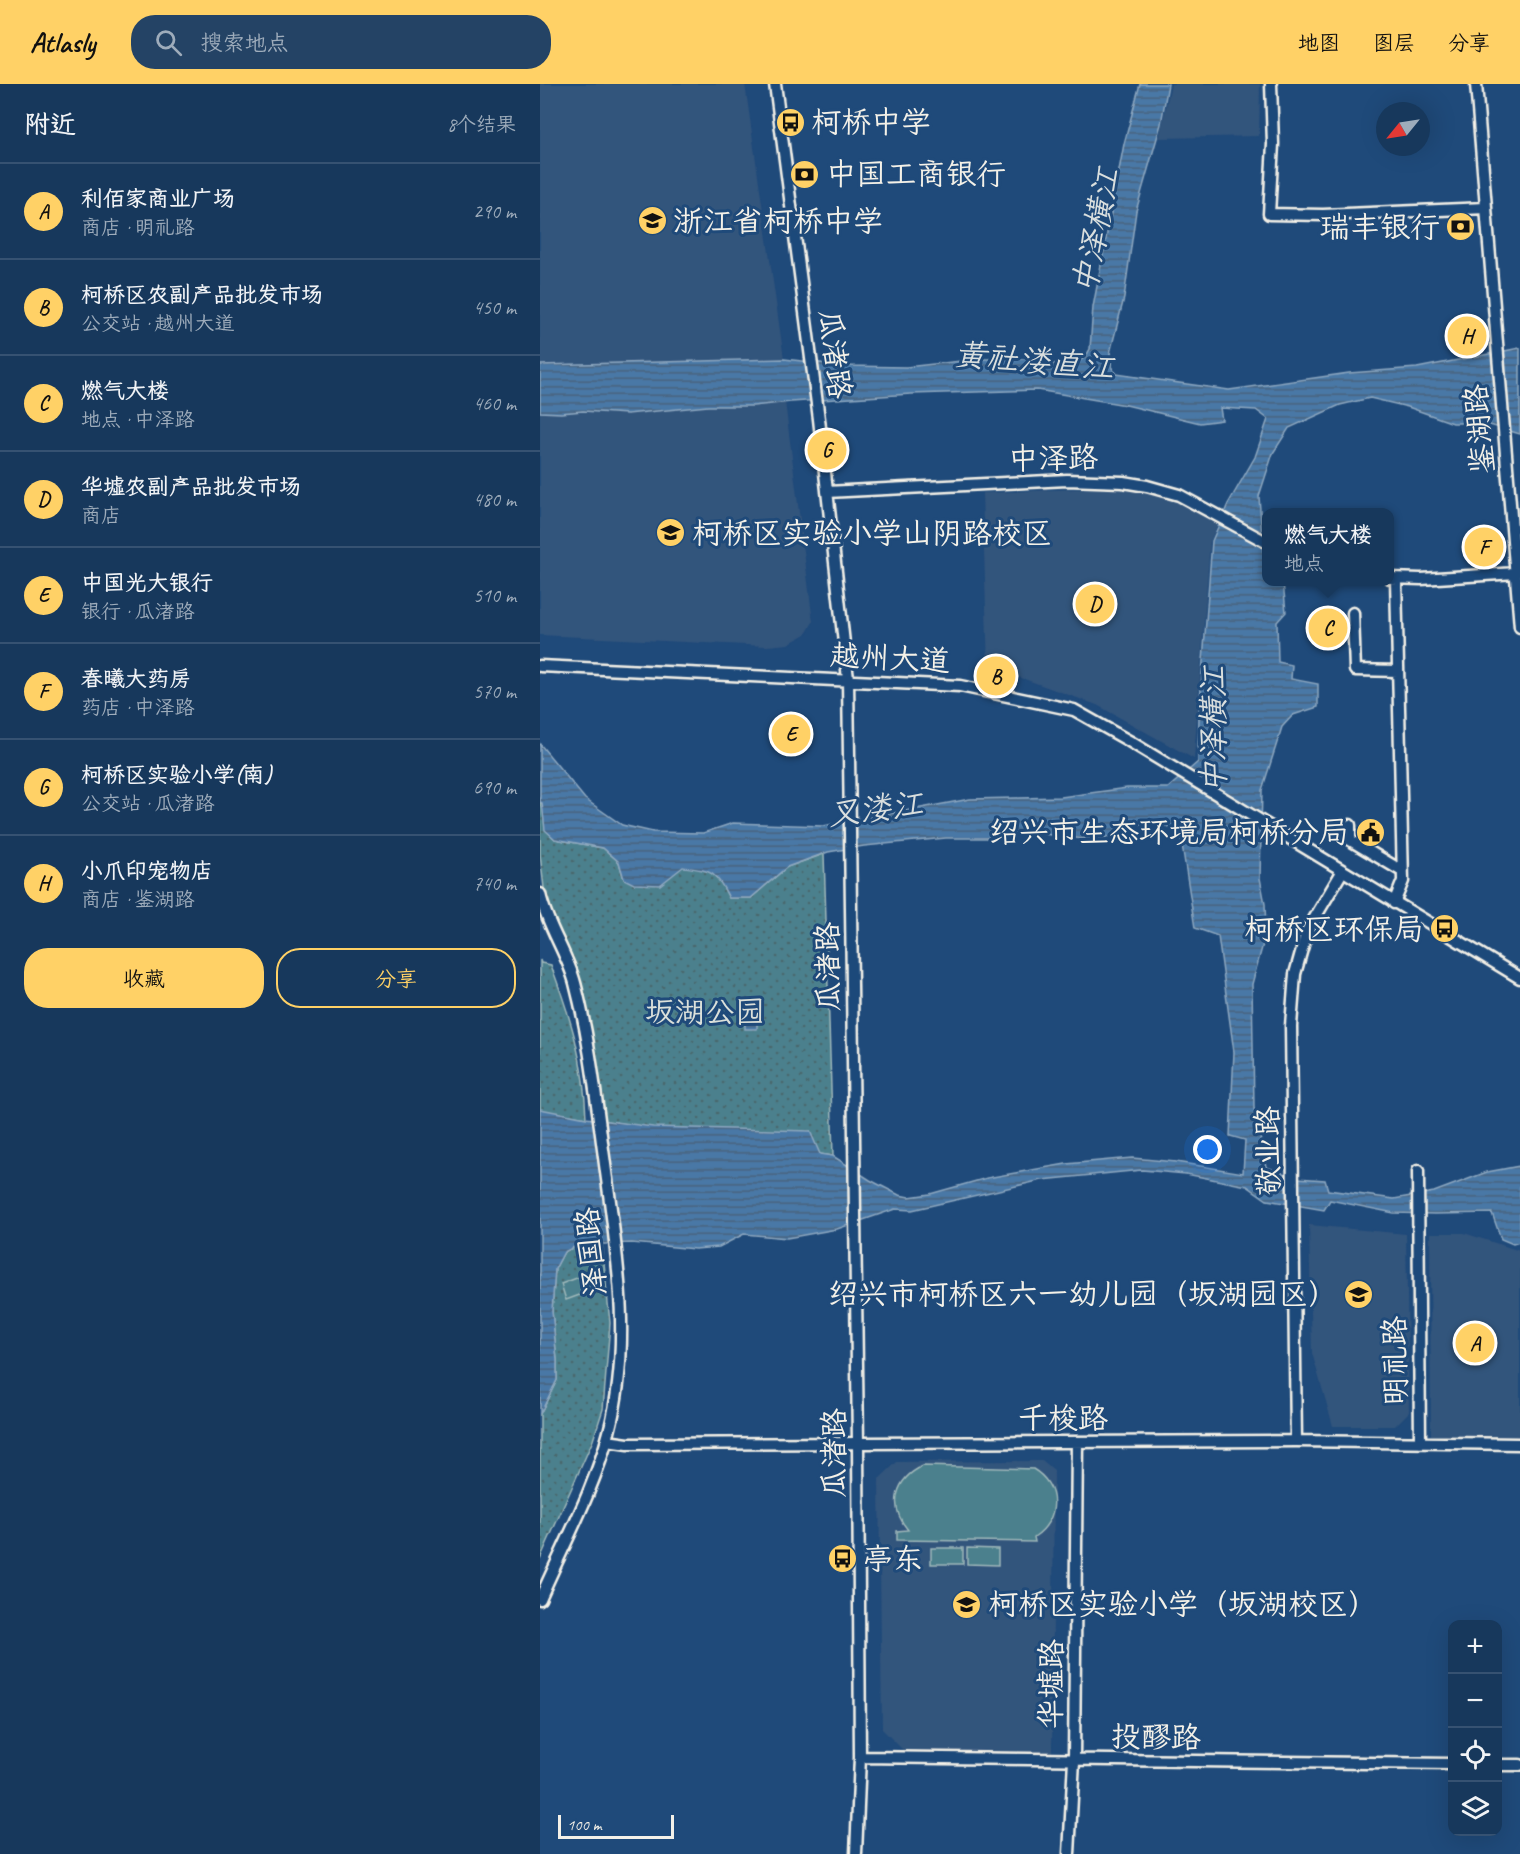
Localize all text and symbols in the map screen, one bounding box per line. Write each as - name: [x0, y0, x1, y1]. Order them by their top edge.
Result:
- search box: [131, 15, 551, 69]
- text: Atlasly: [30, 25, 95, 60]
- icon: search: [152, 26, 185, 59]
- text: 搜索地点: [200, 29, 288, 57]
- text: 地图: [1298, 30, 1340, 56]
- text: 图层: [1373, 30, 1415, 56]
- text: 分享: [1448, 30, 1490, 56]
- north arrow: [1376, 102, 1430, 156]
- place label: 柯桥中学: [811, 103, 931, 141]
- bus stop icon: 柯桥中学: [774, 106, 806, 138]
- text: 附近: [24, 108, 76, 141]
- text: 8个结果: [447, 112, 516, 137]
- place label: 中国工商银行: [826, 155, 1006, 193]
- bank icon: 中国工商银行: [789, 158, 821, 190]
- water label: 中泽横江: [1064, 162, 1129, 298]
- text: 利佰家商业广场: [81, 185, 235, 213]
- text: A: [38, 199, 49, 224]
- text: 290 m: [473, 199, 516, 224]
- place label: 浙江省柯桥中学: [673, 202, 883, 240]
- school or university icon: 浙江省柯桥中学: [636, 205, 668, 237]
- place label: 瑞丰银行: [1320, 208, 1440, 246]
- bank icon: 瑞丰银行: [1445, 211, 1477, 243]
- text: 商店 · 明礼路: [81, 215, 194, 240]
- text: 柯桥区农副产品批发市场: [81, 281, 323, 309]
- text: B: [38, 295, 49, 320]
- text: 450 m: [473, 295, 516, 320]
- street label: 瓜渚路: [811, 307, 859, 401]
- text: 公交站 · 越州大道: [81, 311, 234, 336]
- pin: H: [1448, 314, 1486, 358]
- water label: 黄社溇直江: [953, 334, 1117, 389]
- text: 燃气大楼: [81, 377, 169, 405]
- street label: 鉴湖路: [1456, 383, 1502, 475]
- text: C: [39, 391, 48, 416]
- text: 460 m: [473, 391, 516, 416]
- text: 地点 · 中泽路: [81, 407, 194, 432]
- pin: G: [808, 428, 846, 472]
- street label: 中泽路: [1008, 438, 1098, 478]
- text: 华墟农副产品批发市场: [81, 473, 301, 501]
- text: D: [38, 487, 49, 512]
- text: 480 m: [473, 487, 516, 512]
- text: 商店: [81, 503, 121, 528]
- popup: [1262, 508, 1394, 586]
- place label: 柯桥区实验小学山阴路校区: [692, 514, 1052, 552]
- school or university icon: 柯桥区实验小学山阴路校区: [655, 517, 687, 549]
- text: 燃气大楼: [1284, 521, 1372, 549]
- pin: F: [1464, 524, 1504, 570]
- text: 地点: [1284, 551, 1324, 576]
- text: 中国光大银行: [81, 569, 213, 597]
- pin: D: [1076, 582, 1114, 626]
- text: E: [38, 583, 49, 608]
- text: 510 m: [473, 583, 516, 608]
- text: 银行 · 瓜渚路: [81, 599, 194, 624]
- pin: C: [1308, 606, 1348, 650]
- street label: 越州大道: [829, 636, 951, 680]
- pin: B: [976, 654, 1016, 698]
- water label: 中泽横江: [1193, 664, 1234, 794]
- text: 春曦大药房: [81, 665, 191, 693]
- text: F: [39, 679, 48, 704]
- text: 570 m: [473, 679, 516, 704]
- text: 药店 · 中泽路: [81, 695, 194, 720]
- pin: E: [772, 712, 810, 756]
- text: 柯桥区实验小学(南): [81, 761, 272, 789]
- text: G: [39, 775, 48, 800]
- text: 690 m: [473, 775, 516, 800]
- water label: 叉溇江: [825, 783, 927, 835]
- text: 公交站 · 瓜渚路: [81, 791, 214, 816]
- place label: 绍兴市生态环境局柯桥分局: [989, 813, 1349, 851]
- public building icon: 绍兴市生态环境局柯桥分局: [1354, 816, 1386, 848]
- text: 小爪印宠物店: [81, 857, 213, 885]
- text: H: [38, 871, 49, 896]
- text: 740 m: [473, 871, 516, 896]
- text: 商店 · 鉴湖路: [81, 887, 194, 912]
- place label: 柯桥区环保局: [1244, 910, 1424, 948]
- bus stop icon: 柯桥区环保局: [1429, 913, 1461, 945]
- street label: 瓜渚路: [808, 922, 848, 1012]
- button: 收藏: [24, 948, 264, 1008]
- button: 分享: [276, 948, 516, 1008]
- park label: 坂湖公园: [645, 993, 765, 1031]
- street label: 敬业路: [1248, 1106, 1288, 1196]
- your location: [1193, 1135, 1222, 1164]
- street label: 泽国路: [567, 1205, 615, 1299]
- place label: 绍兴市柯桥区六一幼儿园（坂湖园区）: [828, 1275, 1338, 1313]
- school or university icon: 绍兴市柯桥区六一幼儿园（坂湖园区）: [1343, 1278, 1375, 1310]
- street label: 明礼路: [1375, 1316, 1415, 1406]
- pin: A: [1456, 1320, 1494, 1366]
- street label: 千梭路: [1018, 1399, 1108, 1437]
- street label: 瓜渚路: [815, 1408, 853, 1498]
- place label: 亭东: [863, 1540, 923, 1578]
- bus stop icon: 亭东: [826, 1543, 858, 1575]
- place label: 柯桥区实验小学（坂湖校区）: [988, 1585, 1378, 1623]
- school or university icon: 柯桥区实验小学（坂湖校区）: [951, 1588, 983, 1620]
- map controls: [1448, 1620, 1502, 1836]
- button: +: [1448, 1620, 1502, 1674]
- street label: 华墟路: [1031, 1639, 1071, 1729]
- button: −: [1448, 1674, 1502, 1728]
- street label: 投醪路: [1111, 1717, 1201, 1757]
- button: locate: [1448, 1728, 1502, 1782]
- button: layers: [1448, 1782, 1502, 1836]
- scale bar: [558, 1812, 674, 1840]
- text: 100 m: [567, 1815, 601, 1835]

